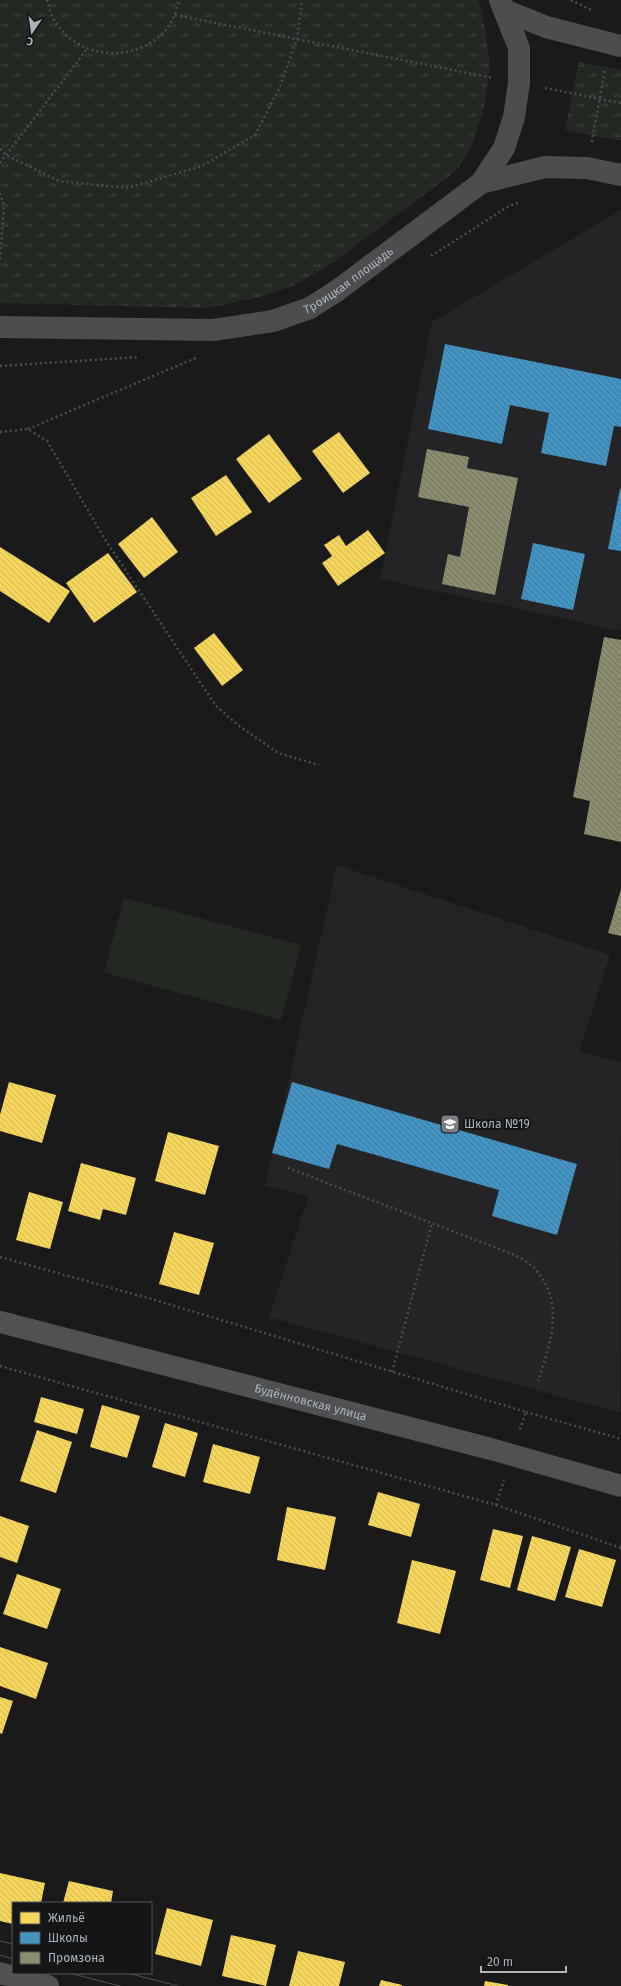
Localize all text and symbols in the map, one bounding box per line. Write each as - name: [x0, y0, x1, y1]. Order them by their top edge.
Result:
- north arrow: [12, 12, 52, 52]
- text: С: [25, 34, 34, 48]
- street label: Троицкая площадь: [302, 244, 396, 317]
- school or university icon: Школа №19: [439, 1113, 461, 1135]
- place label: Школа №19: [464, 1117, 530, 1131]
- street label: Будённовская улица: [253, 1381, 368, 1424]
- legend: [12, 1902, 152, 1974]
- text: Жильё: [48, 1911, 85, 1925]
- text: Школы: [48, 1931, 88, 1945]
- scale bar: [481, 1948, 566, 1974]
- text: Промзона: [48, 1951, 105, 1965]
- text: 20 m: [487, 1955, 513, 1969]

